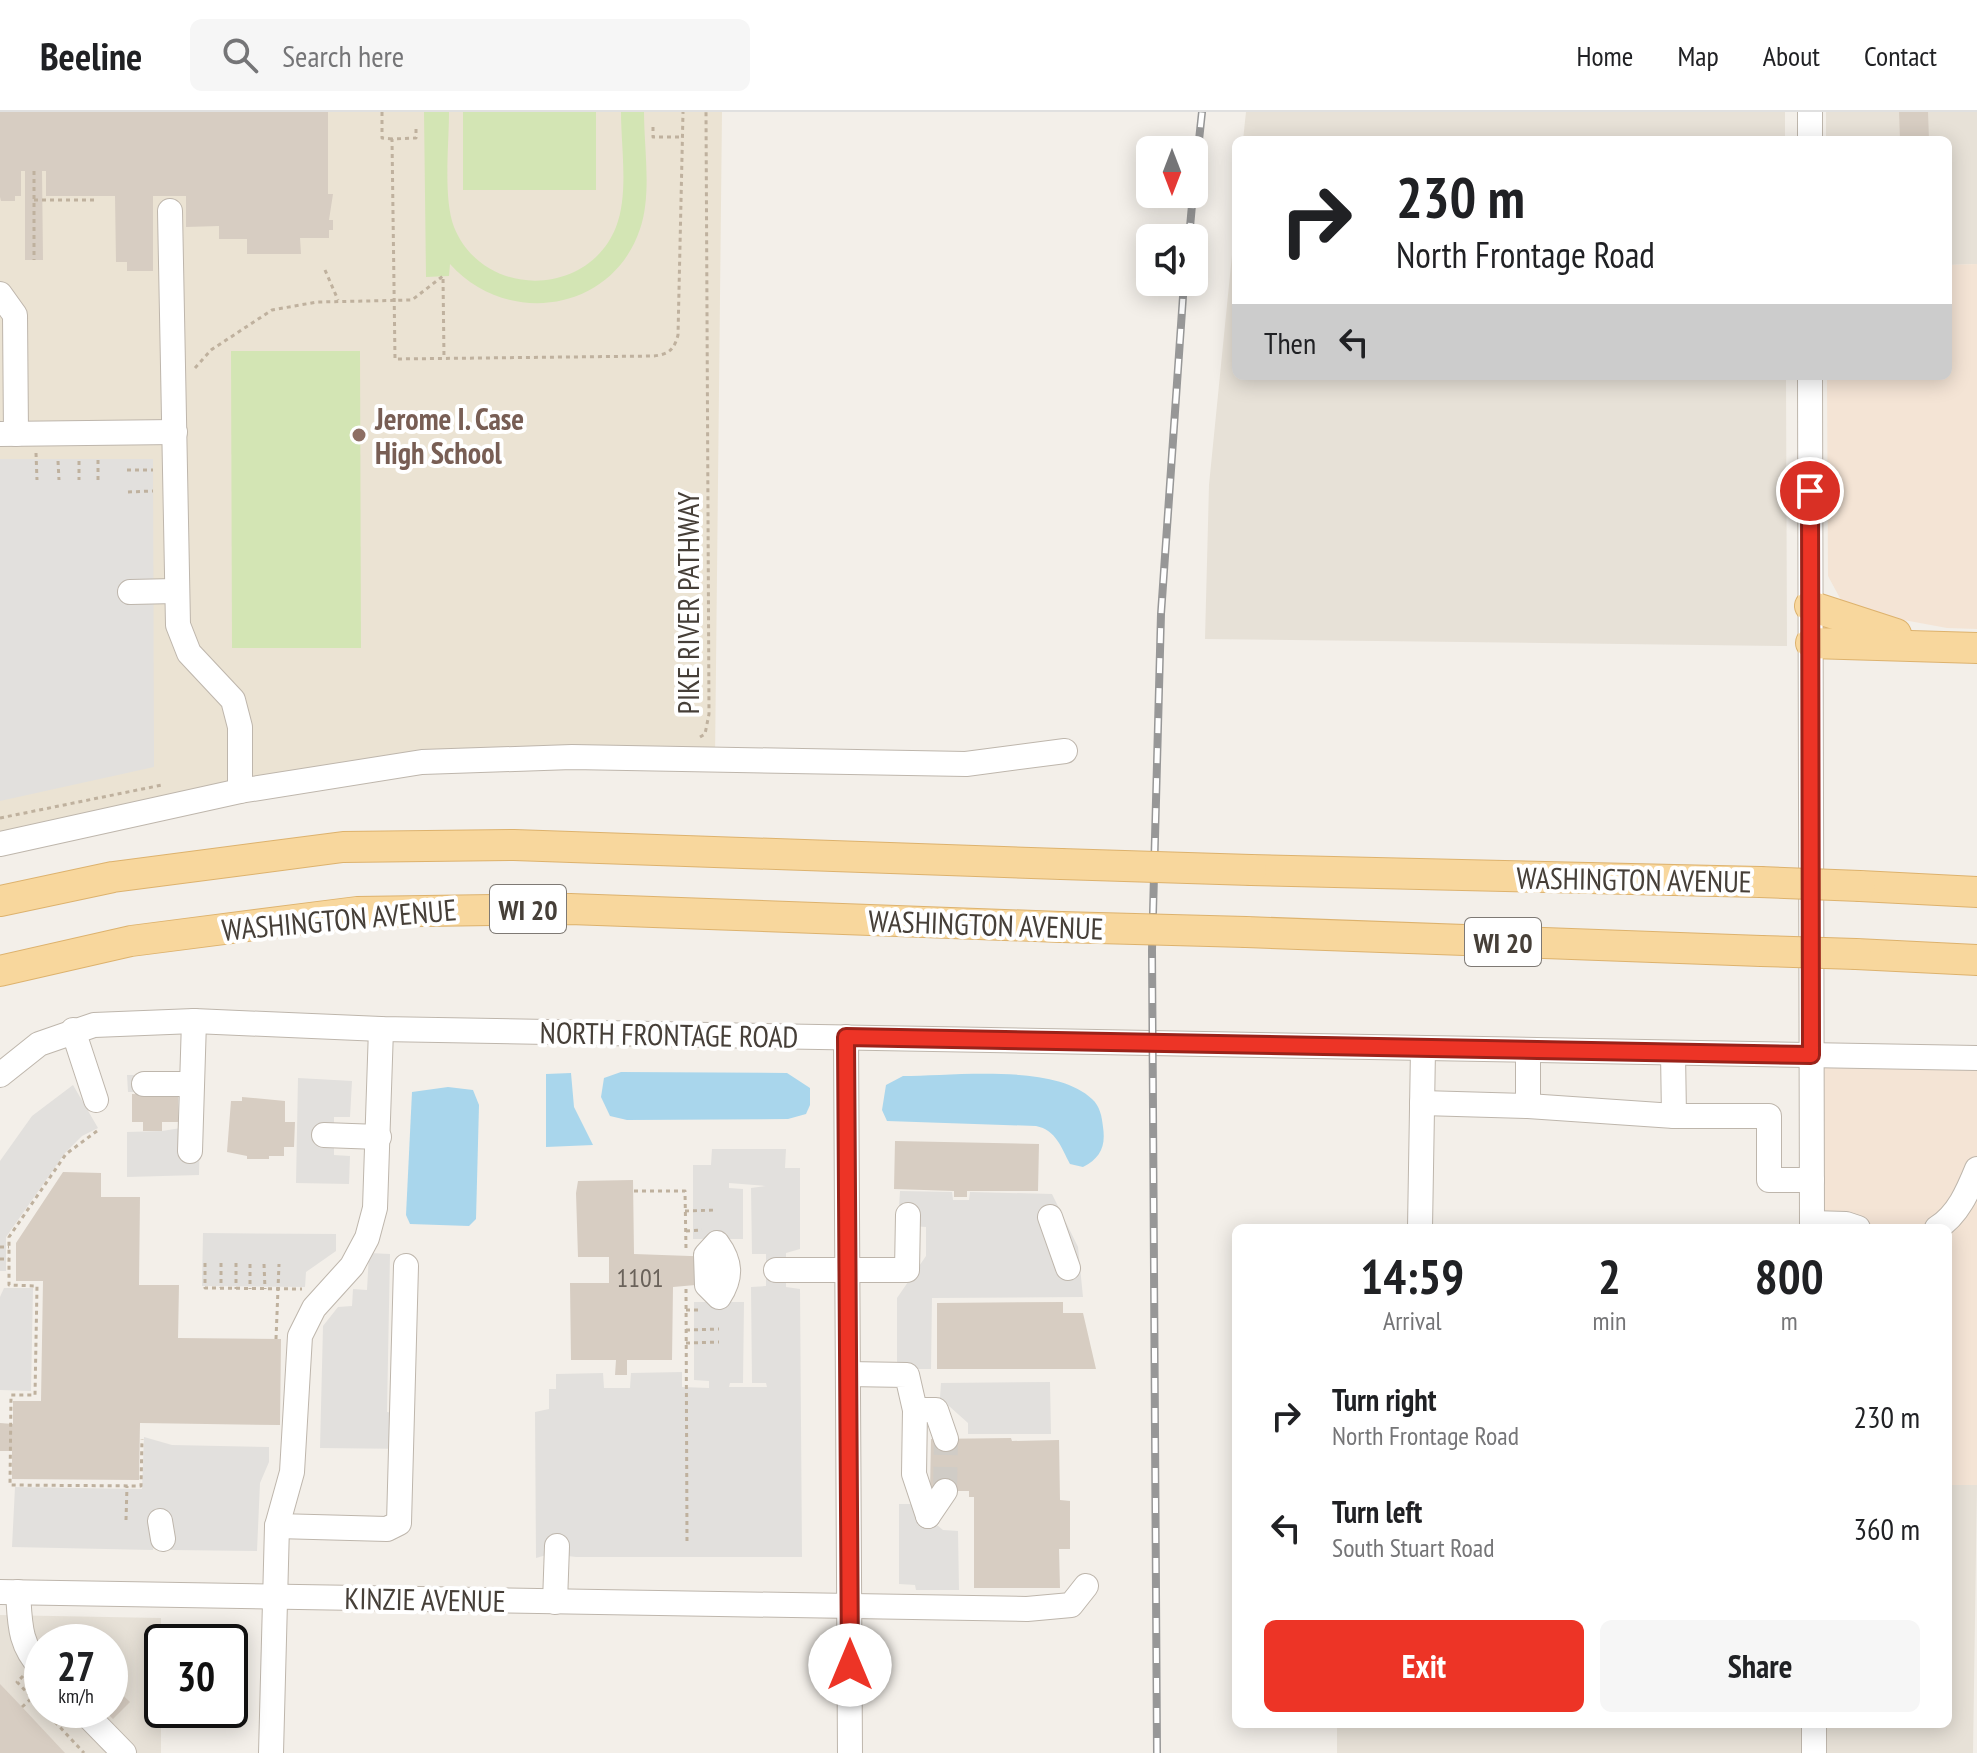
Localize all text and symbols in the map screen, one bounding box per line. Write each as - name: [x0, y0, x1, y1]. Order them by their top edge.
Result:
- search box: [190, 19, 750, 91]
- text: Beeline: [40, 31, 142, 80]
- icon: search: [218, 33, 262, 77]
- text: Search here: [282, 36, 404, 75]
- text: Home: [1577, 37, 1633, 74]
- text: Map: [1677, 37, 1719, 74]
- text: About: [1763, 37, 1820, 74]
- text: Contact: [1864, 37, 1937, 74]
- north arrow: [1136, 136, 1208, 208]
- map controls: [1136, 136, 1208, 296]
- text: 230 m: [1396, 161, 1525, 233]
- icon: right: [1264, 168, 1368, 272]
- button: sound: [1136, 224, 1208, 296]
- text: North Frontage Road: [1396, 231, 1655, 278]
- icon: left: [1332, 320, 1376, 364]
- text: Then: [1264, 323, 1316, 362]
- place label: Jerome I. Case High School: [374, 399, 524, 472]
- marker: Jerome I. Case High School: [350, 426, 368, 444]
- pin: [1776, 457, 1844, 525]
- icon: arrive: [1788, 469, 1832, 513]
- street label: PIKE RIVER PATHWAY: [668, 491, 707, 714]
- street label: WASHINGTON AVENUE: [1516, 857, 1752, 901]
- road number: WI 20: [490, 885, 566, 933]
- street label: WASHINGTON AVENUE: [220, 889, 458, 949]
- street label: WASHINGTON AVENUE: [868, 900, 1104, 948]
- road number: WI 20: [1465, 918, 1541, 966]
- street label: NORTH FRONTAGE ROAD: [539, 1012, 799, 1056]
- text: 14:59: [1360, 1245, 1464, 1307]
- text: 2: [1598, 1245, 1621, 1307]
- text: 800: [1755, 1245, 1824, 1307]
- house number: 1101: [617, 1261, 663, 1294]
- text: Arrival: [1383, 1304, 1442, 1337]
- text: min: [1592, 1304, 1626, 1337]
- text: m: [1781, 1304, 1798, 1337]
- text: Turn right: [1332, 1380, 1436, 1419]
- icon: right: [1264, 1394, 1308, 1438]
- text: 230 m: [1854, 1397, 1920, 1436]
- text: North Frontage Road: [1332, 1419, 1519, 1452]
- text: Turn left: [1332, 1492, 1422, 1531]
- icon: left: [1264, 1506, 1308, 1550]
- text: 360 m: [1854, 1509, 1920, 1548]
- text: South Stuart Road: [1332, 1531, 1494, 1564]
- street label: KINZIE AVENUE: [344, 1578, 506, 1620]
- button: Exit: [1264, 1620, 1584, 1712]
- button: Share: [1600, 1620, 1920, 1712]
- position arrow: [808, 1623, 892, 1707]
- speed limit sign: 30: [144, 1624, 248, 1728]
- text: 27: [57, 1640, 95, 1692]
- text: km/h: [58, 1683, 94, 1709]

